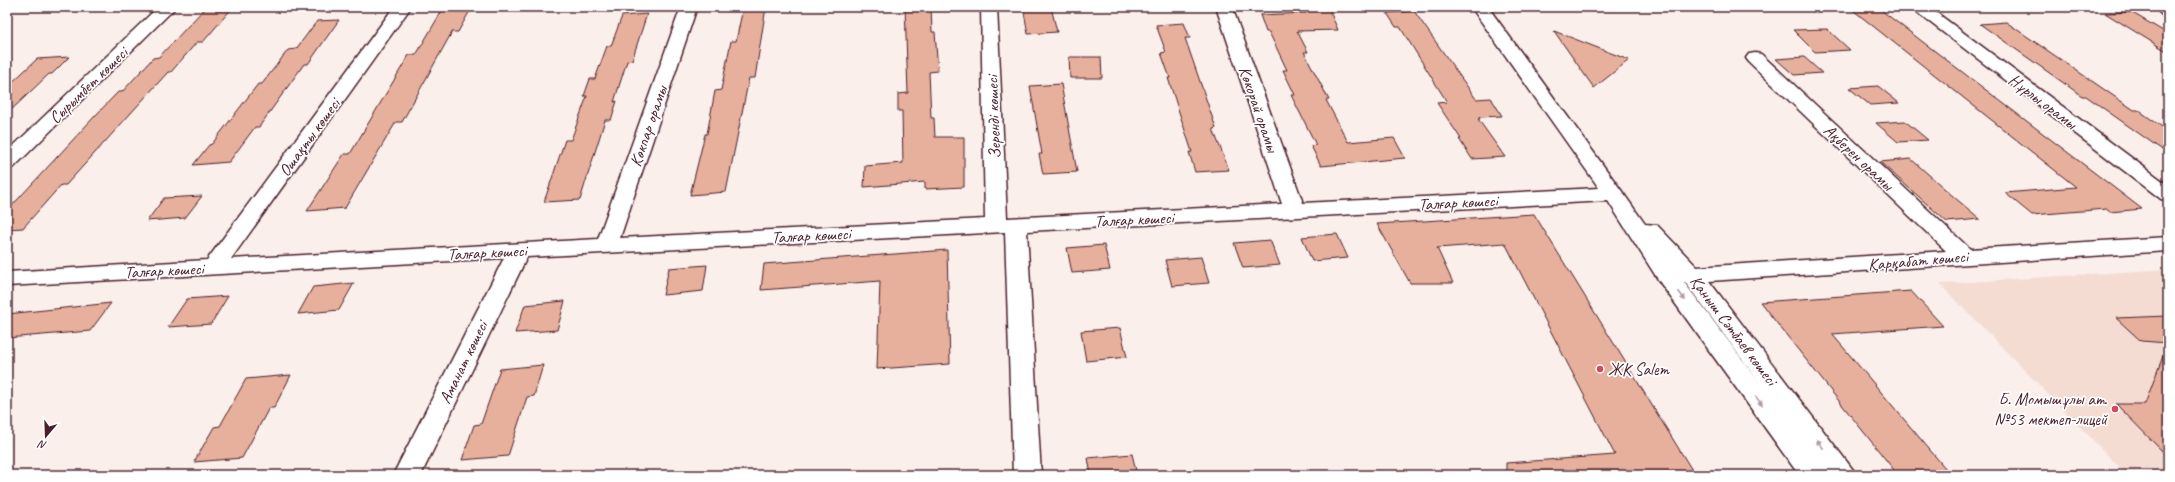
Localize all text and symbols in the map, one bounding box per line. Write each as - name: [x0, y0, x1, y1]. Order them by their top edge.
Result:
- street label: Сырымбет көшесі: [45, 41, 133, 128]
- street label: Көкорай орамы: [1234, 64, 1284, 157]
- street label: Нұрлы орамы: [2005, 69, 2082, 135]
- street label: Зеренді көшесі: [981, 73, 1005, 159]
- street label: Көкпар орамы: [625, 81, 673, 169]
- street label: Ошақты көшесі: [274, 93, 346, 180]
- street label: Ақберен орамы: [1819, 120, 1899, 196]
- street label: Талғар көшесі: [1418, 190, 1500, 215]
- street label: Талғар көшесі: [1094, 207, 1176, 232]
- street label: Талғар көшесі: [771, 223, 853, 248]
- street label: Талғар көшесі: [447, 240, 529, 265]
- street label: Қарқабат көшесі: [1867, 246, 1971, 275]
- street label: Талғар көшесі: [124, 258, 206, 283]
- street label: Қаныш Сәтбаев көшесі: [1685, 271, 1783, 391]
- one-way arrow: [1678, 291, 1687, 302]
- street label: Аманат көшесі: [434, 316, 493, 407]
- place label: ЖК Salem: [1608, 359, 1670, 380]
- marker: ЖК Salem: [1595, 364, 1605, 374]
- place label: Б. Момышұлы ат. №53 мектеп-лицей: [1994, 389, 2108, 430]
- one-way arrow: [1755, 396, 1763, 406]
- marker: Б. Момышұлы ат. №53 мектеп-лицей: [2110, 404, 2120, 414]
- north arrow: [26, 416, 66, 456]
- text: N: [35, 437, 48, 453]
- one-way arrow: [1815, 438, 1824, 449]

